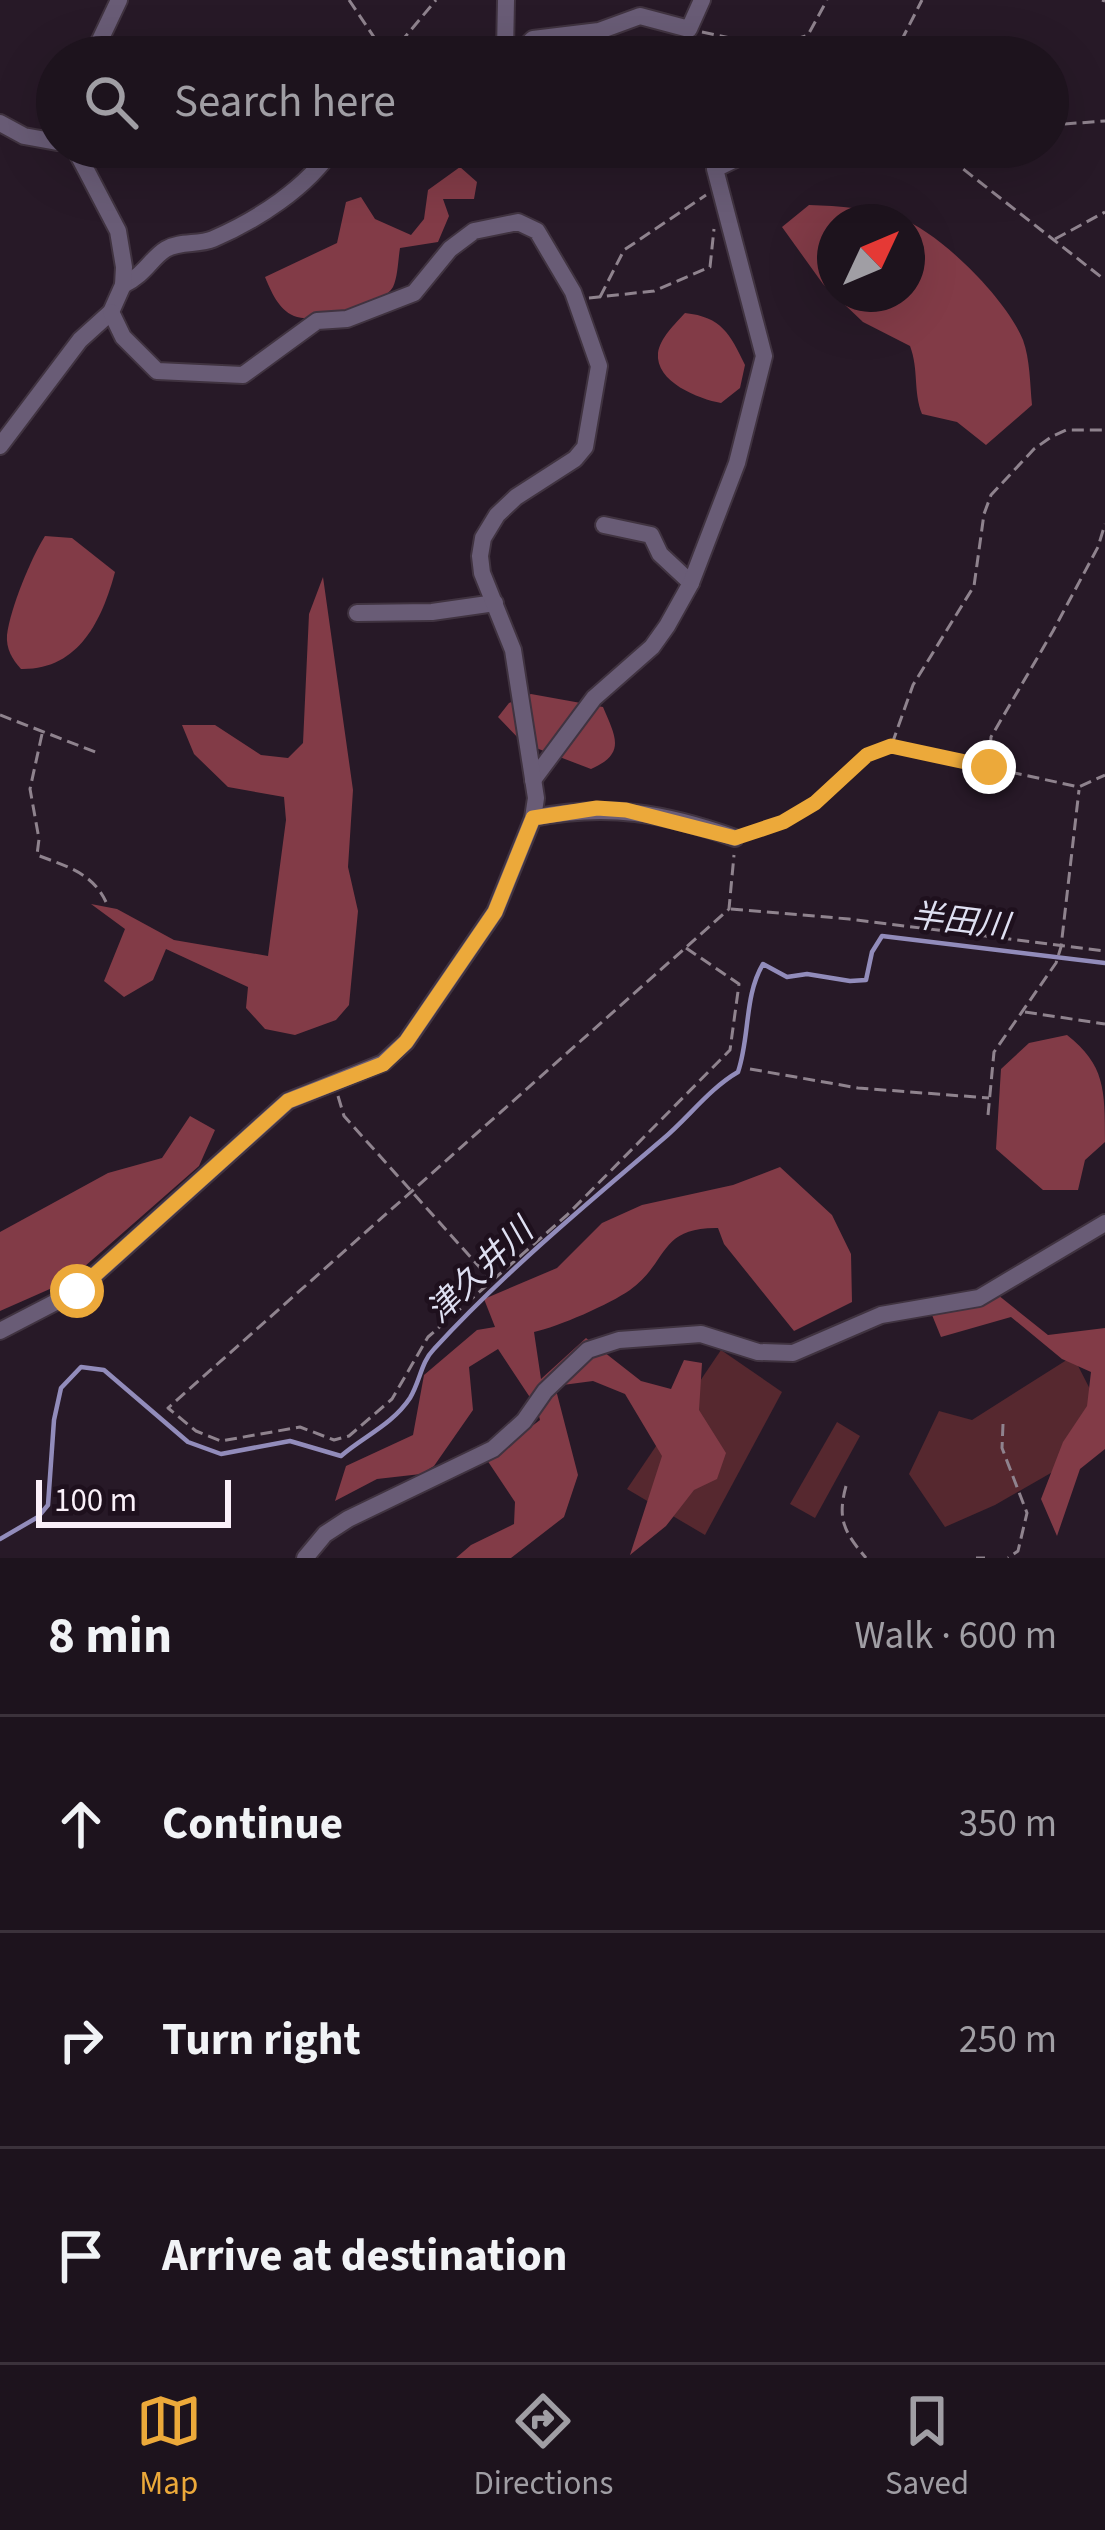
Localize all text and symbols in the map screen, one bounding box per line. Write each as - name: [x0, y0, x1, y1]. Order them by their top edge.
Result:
- search box: [36, 36, 1069, 168]
- icon: search: [78, 69, 144, 135]
- text: Search here: [174, 70, 396, 134]
- north arrow: [817, 204, 925, 312]
- route end: [962, 740, 1016, 794]
- water label: 半田川: [908, 892, 1015, 951]
- water label: 津久井川: [416, 1206, 546, 1334]
- route start: [50, 1264, 104, 1318]
- scale bar: [36, 1474, 231, 1527]
- text: 100 m: [54, 1477, 137, 1524]
- text: 8 min: [48, 1600, 172, 1672]
- text: Walk · 600 m: [854, 1608, 1057, 1664]
- icon: ahead: [48, 1791, 114, 1857]
- text: Continue: [162, 1792, 343, 1856]
- text: 350 m: [959, 1796, 1057, 1852]
- icon: right: [48, 2007, 114, 2073]
- text: Turn right: [162, 2008, 361, 2072]
- text: 250 m: [959, 2012, 1057, 2068]
- icon: arrive: [48, 2223, 114, 2289]
- text: Arrive at destination: [162, 2224, 567, 2288]
- tab: Map: [136, 2388, 202, 2507]
- tab: Directions: [474, 2388, 613, 2507]
- tab: Saved: [885, 2388, 969, 2507]

